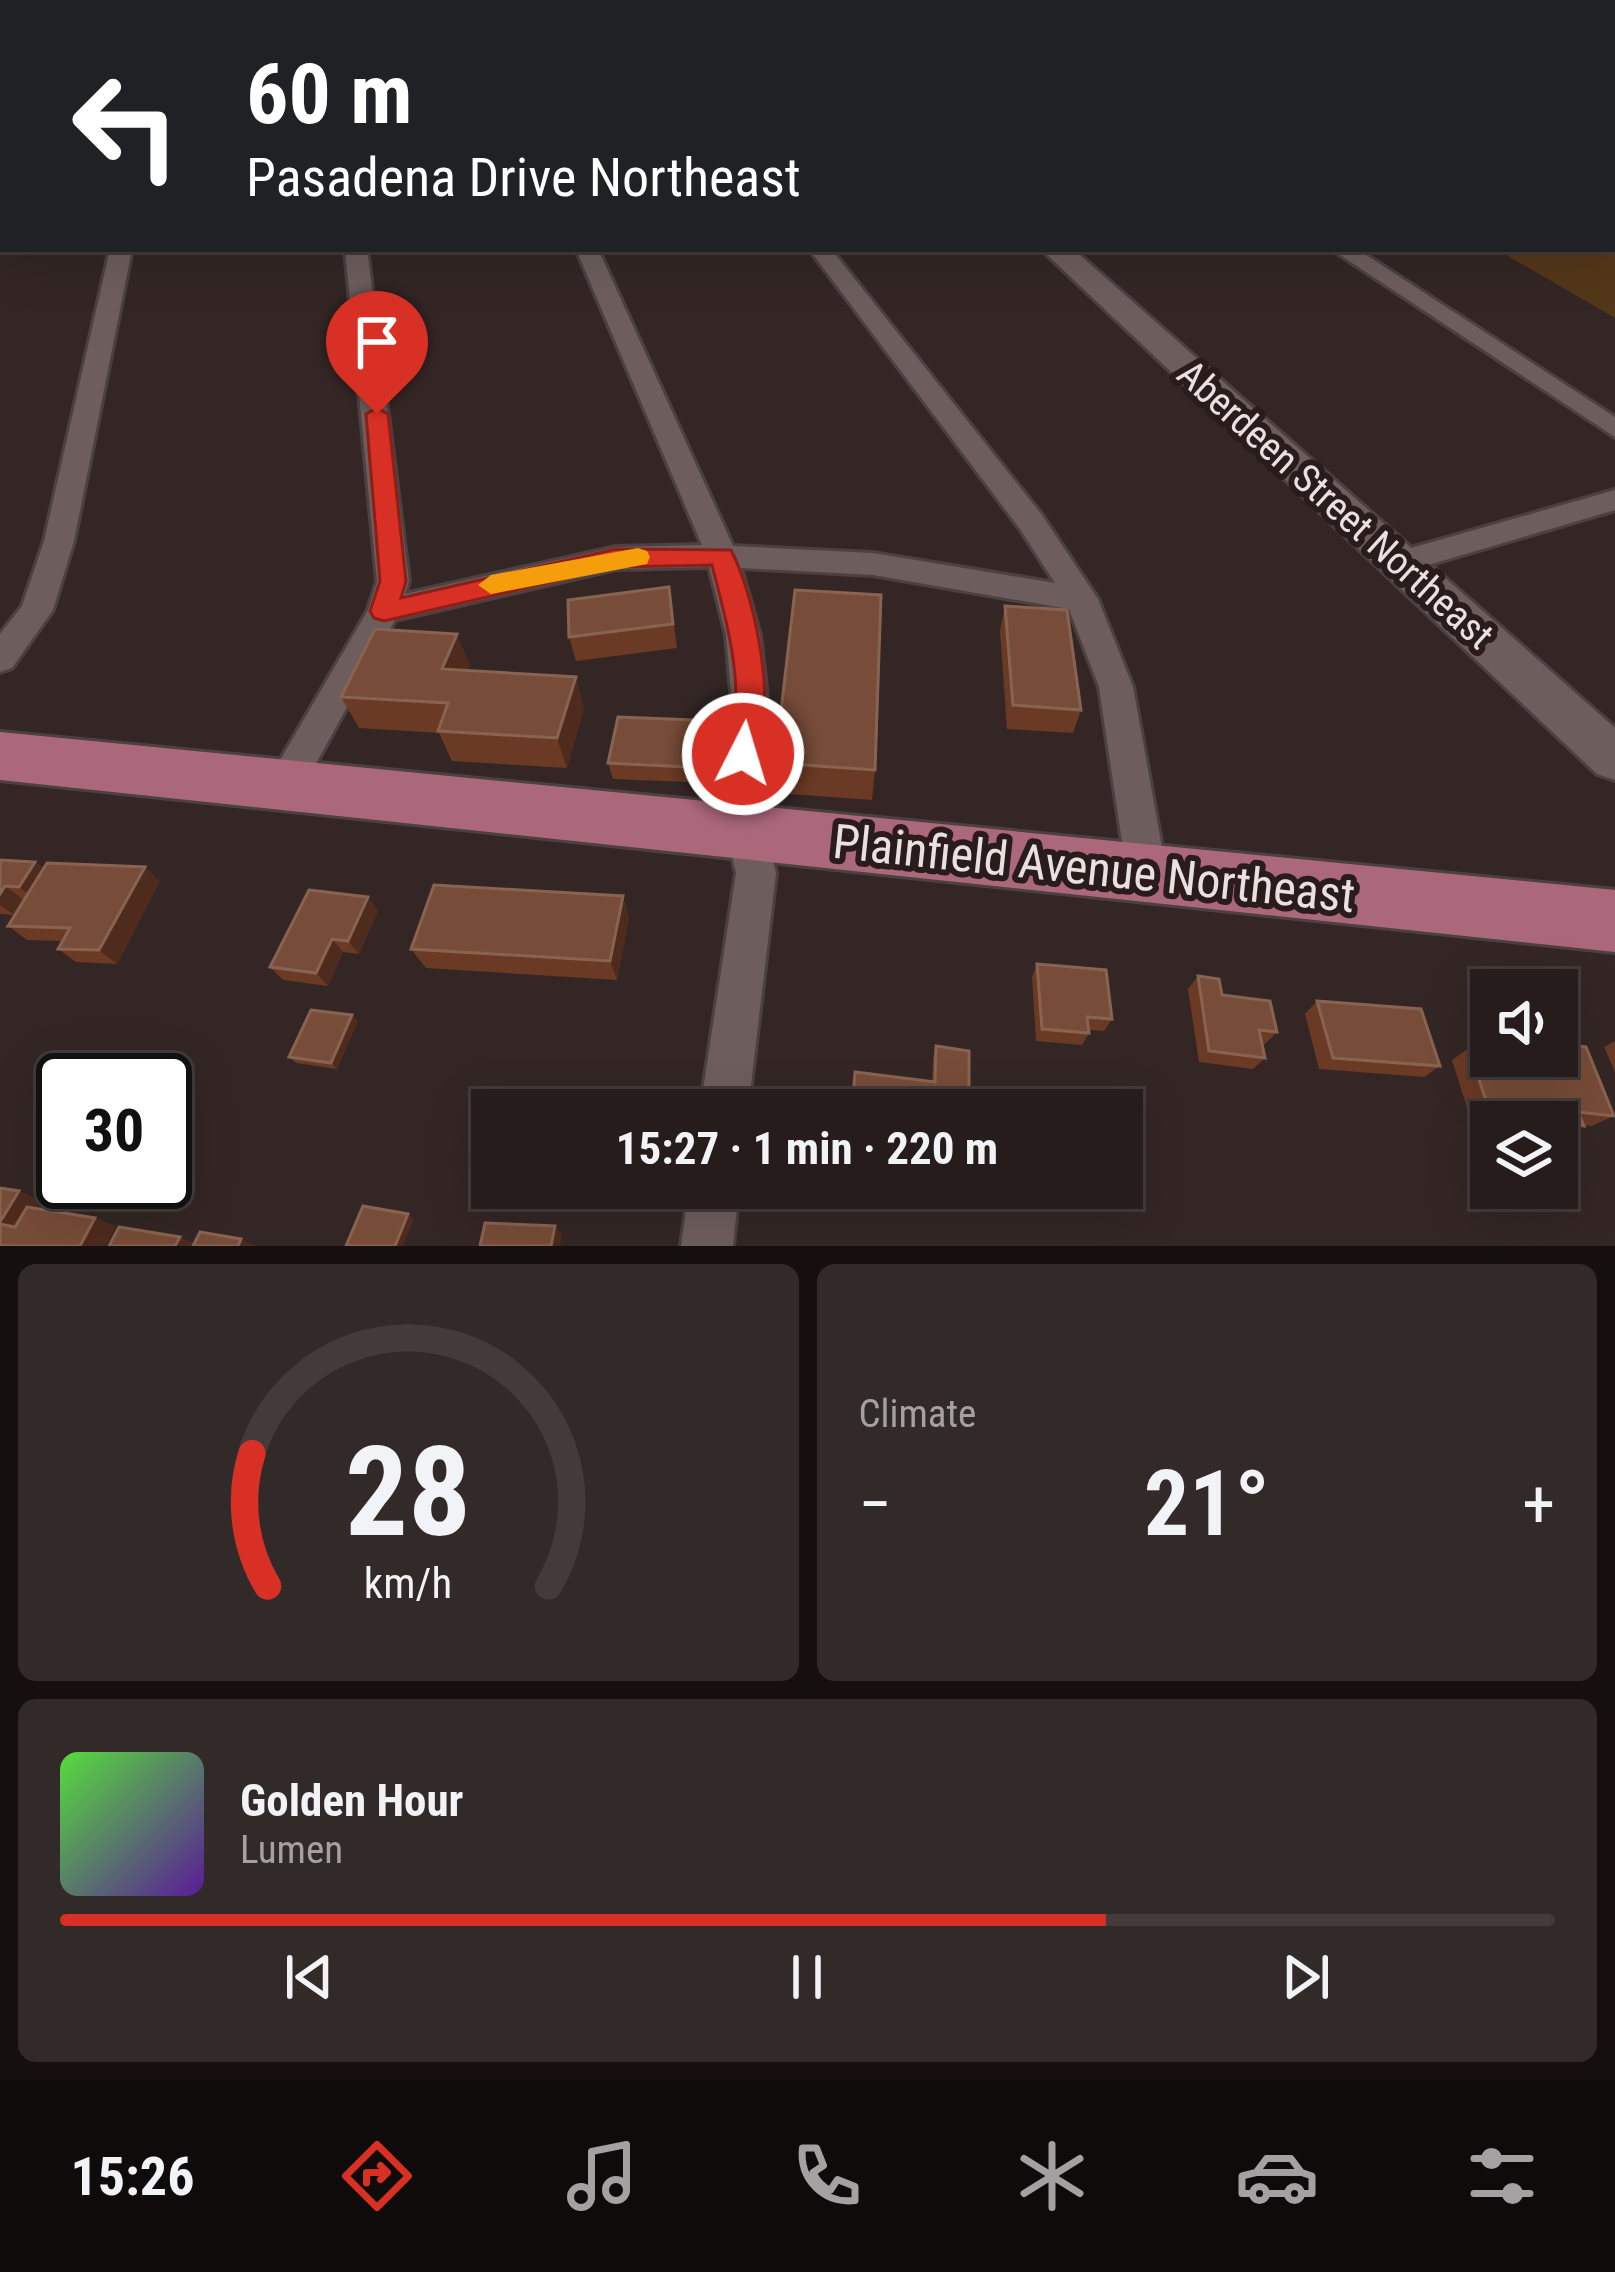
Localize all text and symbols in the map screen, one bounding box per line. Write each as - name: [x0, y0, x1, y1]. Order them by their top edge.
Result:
- text: 60 m: [246, 45, 413, 144]
- icon: left: [48, 48, 204, 204]
- text: Pasadena Drive Northeast: [246, 146, 801, 209]
- pin: [326, 291, 428, 414]
- icon: arrive: [344, 309, 410, 375]
- street label: Aberdeen Street Northeast: [1168, 351, 1503, 659]
- position arrow: [680, 691, 806, 817]
- street label: Plainfield Avenue Northeast: [830, 813, 1358, 924]
- map controls: [1470, 969, 1578, 1209]
- button: sound: [1470, 969, 1578, 1077]
- speed limit sign: 30: [36, 1053, 192, 1209]
- button: layers: [1470, 1101, 1578, 1209]
- text: 15:27 · 1 min · 220 m: [616, 1122, 998, 1175]
- text: Climate: [859, 1391, 976, 1437]
- text: 28: [345, 1419, 471, 1565]
- text: 21°: [1144, 1452, 1270, 1557]
- text: −: [859, 1466, 892, 1543]
- text: +: [1522, 1466, 1555, 1543]
- text: km/h: [364, 1557, 452, 1607]
- text: Golden Hour: [240, 1774, 463, 1827]
- text: Lumen: [240, 1827, 343, 1873]
- icon: previous: [276, 1944, 342, 2010]
- icon: pause: [774, 1944, 840, 2010]
- icon: next: [1273, 1944, 1339, 2010]
- icon: directions: [335, 2134, 419, 2218]
- icon: music: [560, 2134, 644, 2218]
- icon: phone: [785, 2134, 869, 2218]
- icon: climate: [1010, 2134, 1094, 2218]
- icon: car: [1235, 2134, 1319, 2218]
- icon: filters: [1460, 2134, 1544, 2218]
- text: 15:26: [71, 2145, 194, 2208]

